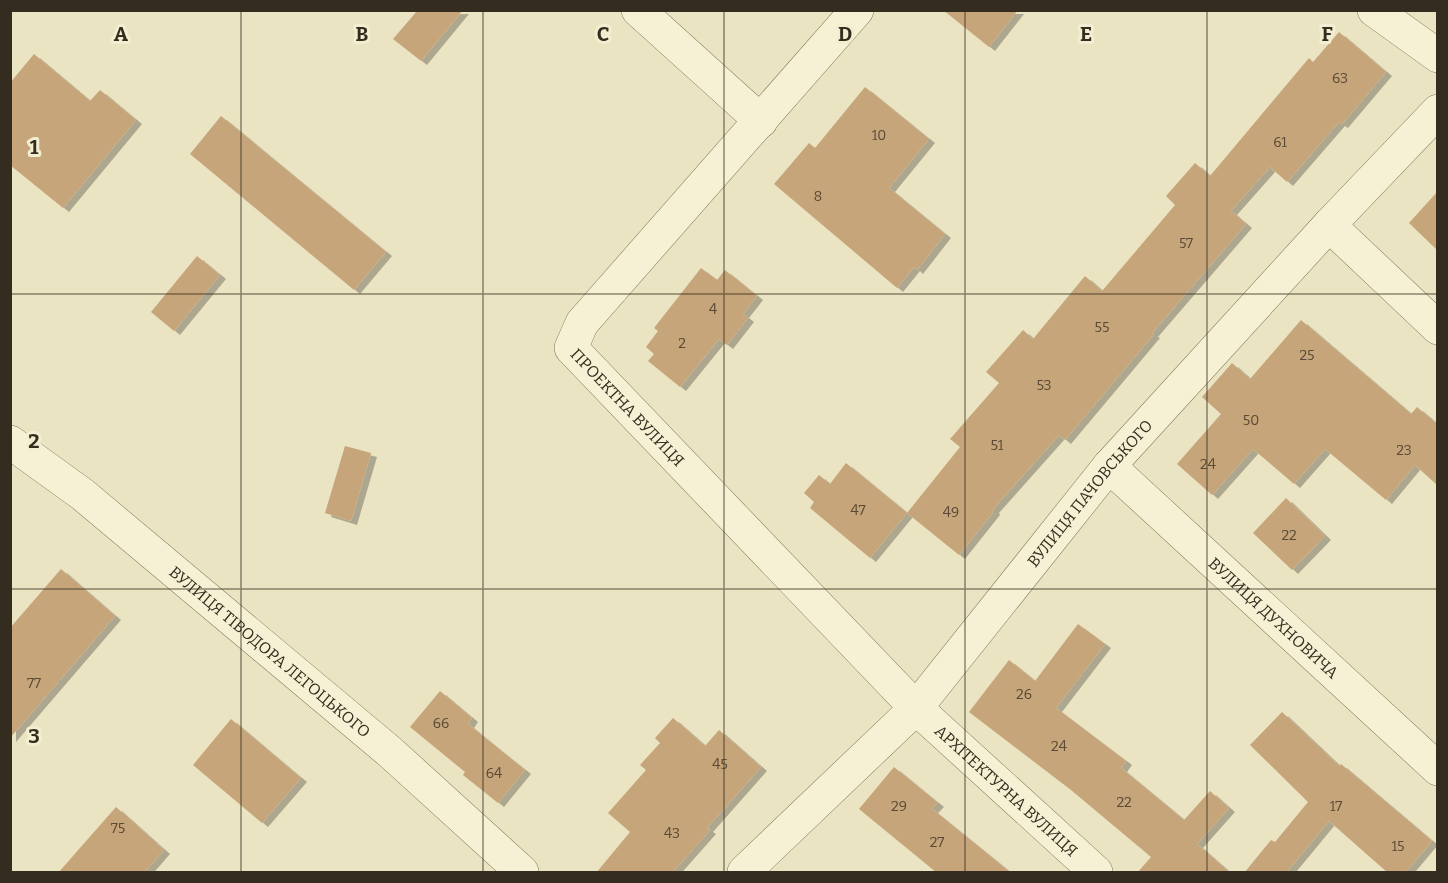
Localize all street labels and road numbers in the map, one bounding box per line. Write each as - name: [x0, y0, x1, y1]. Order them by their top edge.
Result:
- street label: ПРОЕКТНА ВУЛИЦЯ: [567, 344, 689, 470]
- street label: ВУЛИЦЯ ПАЧОВСЬКОГО: [1023, 416, 1156, 570]
- street label: ВУЛИЦЯ ДУХНОВИЧА: [1205, 553, 1343, 683]
- street label: ВУЛИЦЯ ТІВОДОРА ЛЕГОЦЬКОГО: [166, 562, 374, 741]
- street label: АРХІТЕКТУРНА ВУЛИЦЯ: [931, 721, 1082, 860]

